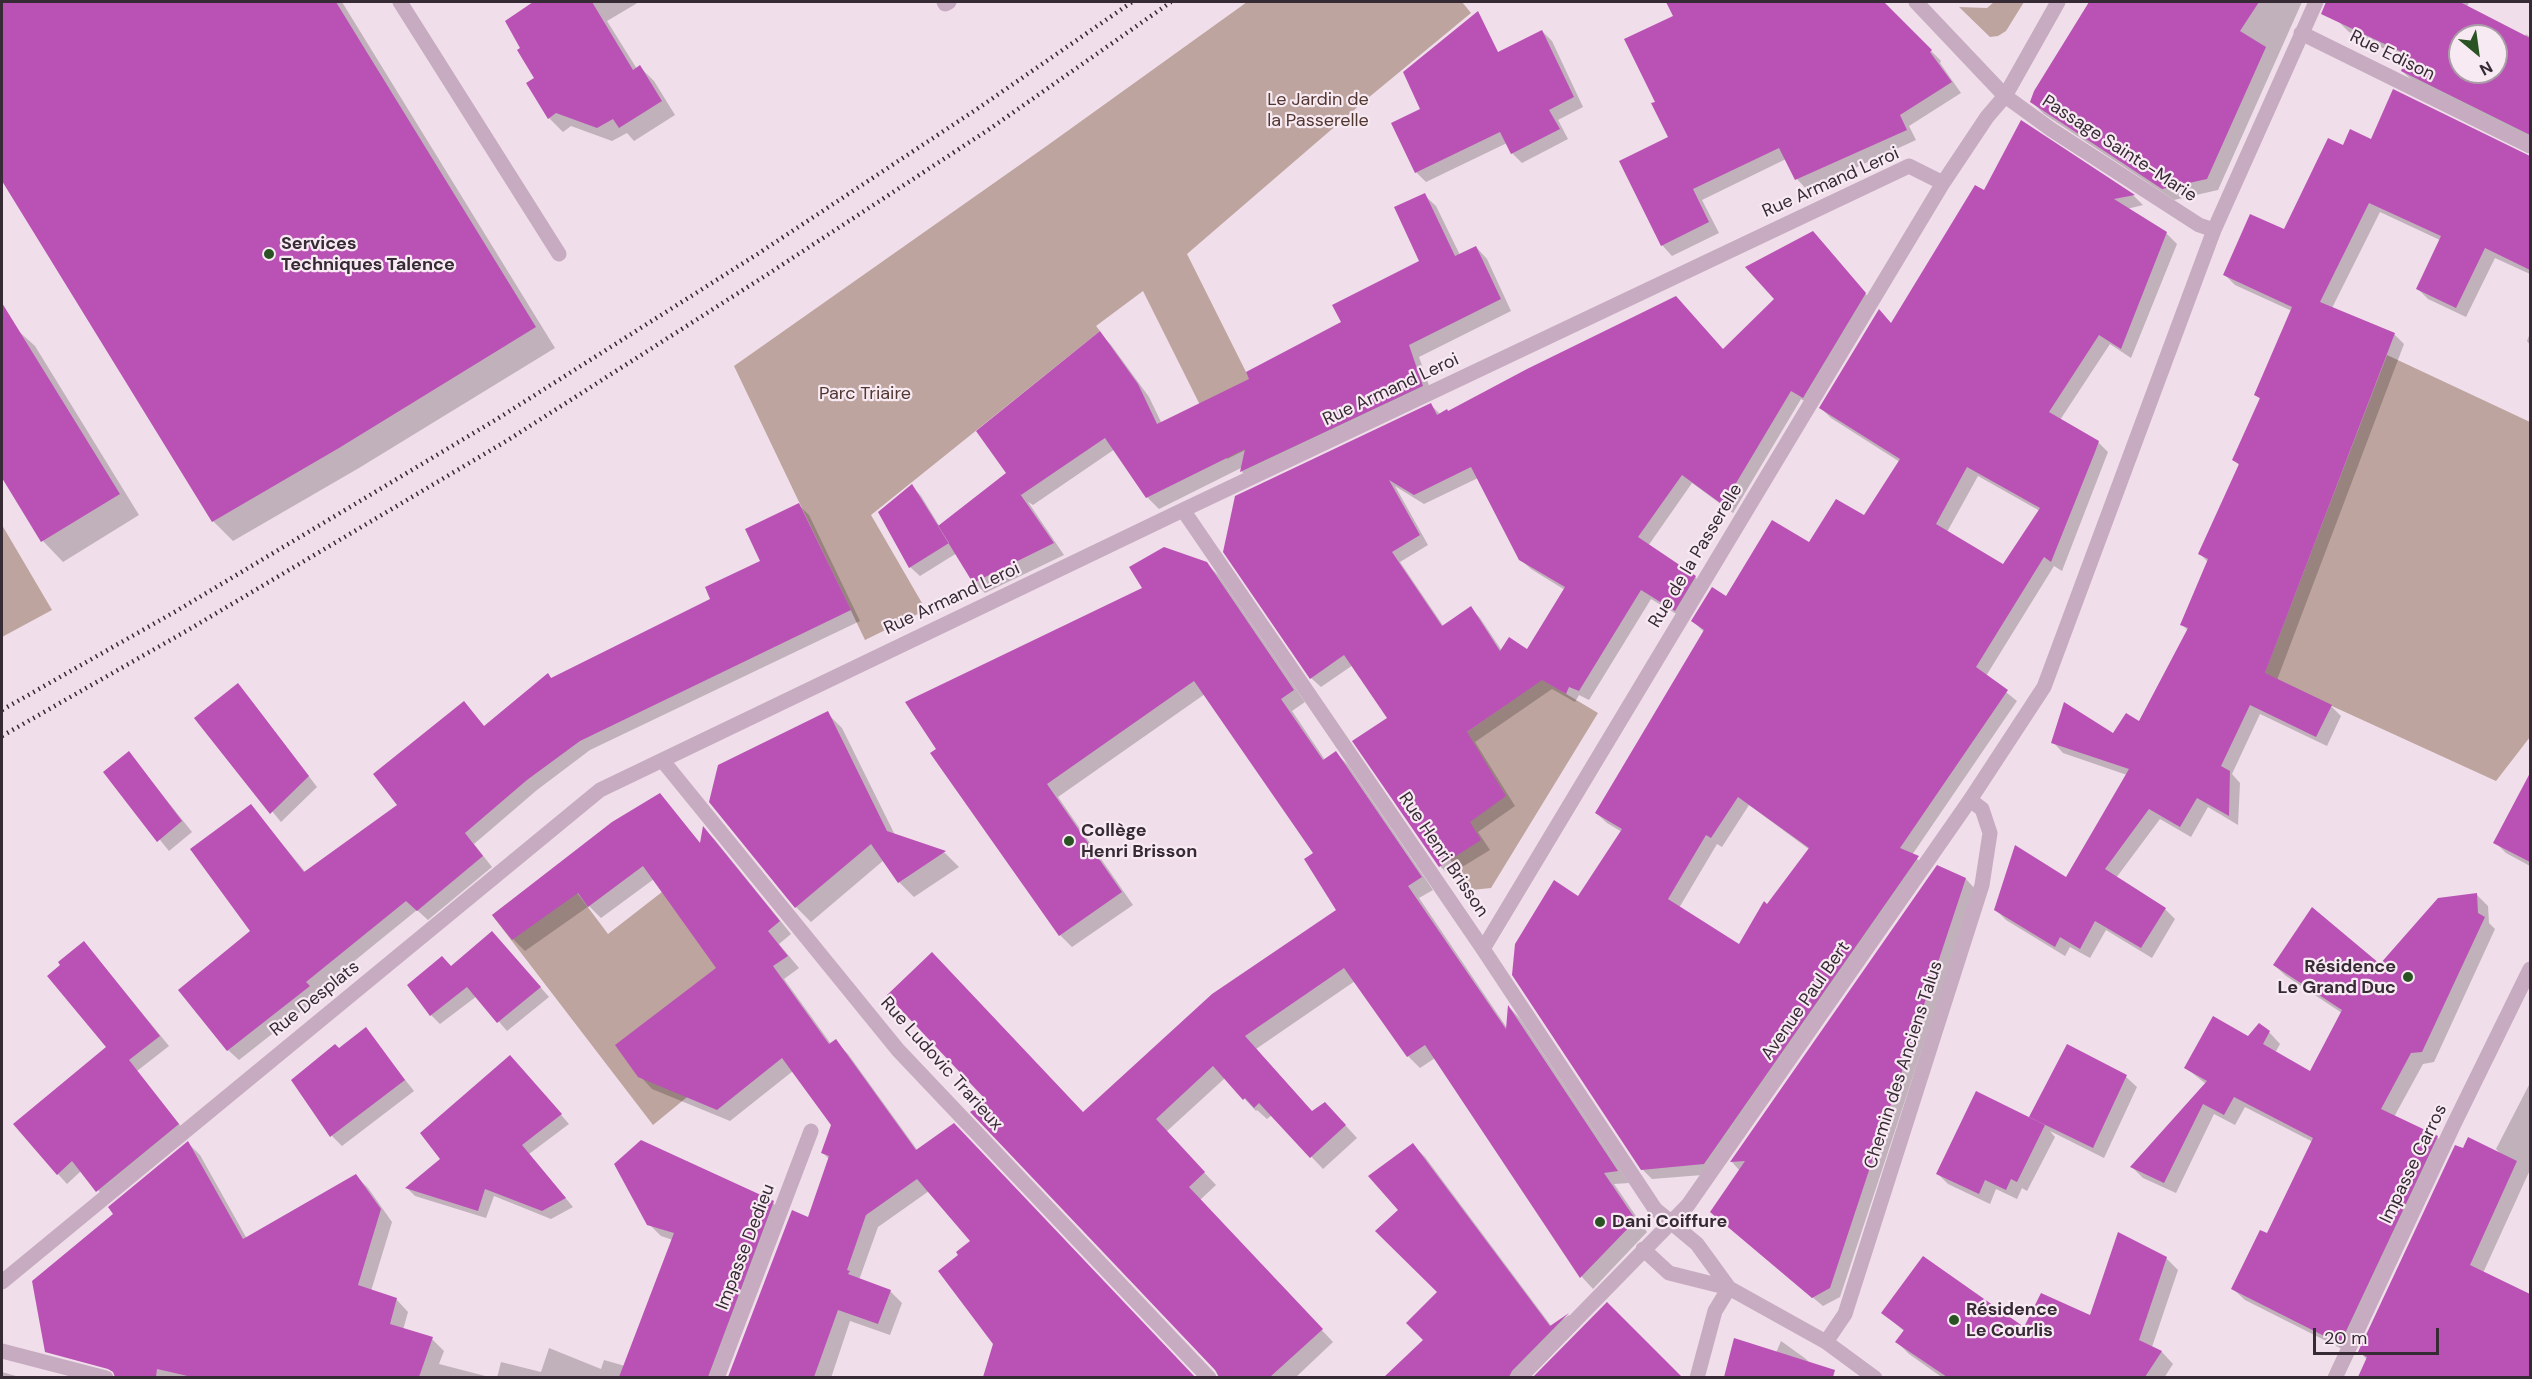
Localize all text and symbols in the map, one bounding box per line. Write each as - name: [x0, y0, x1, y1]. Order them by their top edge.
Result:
- north arrow: [2448, 24, 2508, 84]
- street label: Rue Edison: [2346, 26, 2438, 86]
- text: N: [2476, 56, 2496, 80]
- park label: Le Jardin de la Passerelle: [1267, 89, 1369, 132]
- street label: Passage Sainte-Marie: [2038, 91, 2200, 207]
- street label: Rue Armand Leroi: [1759, 143, 1903, 223]
- place label: Services Techniques Talence: [281, 233, 455, 276]
- marker: Services Techniques Talence: [262, 247, 276, 261]
- street label: Rue Armand Leroi: [1320, 349, 1462, 431]
- park label: Parc Triaire: [819, 383, 911, 405]
- street label: Rue de la Passerelle: [1645, 480, 1747, 632]
- street label: Rue Armand Leroi: [881, 558, 1023, 640]
- street label: Rue Henri Brisson: [1393, 789, 1493, 921]
- place label: Collège Henri Brisson: [1081, 820, 1197, 862]
- marker: Collège Henri Brisson: [1062, 834, 1076, 848]
- street label: Avenue Paul Bert: [1757, 938, 1855, 1064]
- street label: Rue Desplats: [266, 956, 364, 1042]
- place label: Résidence Le Grand Duc: [2278, 956, 2396, 998]
- street label: Chemin des Anciens Talus: [1860, 958, 1948, 1172]
- marker: Résidence Le Grand Duc: [2401, 970, 2415, 984]
- street label: Rue Ludovic Trarieux: [875, 993, 1007, 1135]
- street label: Impasse Carros: [2376, 1101, 2452, 1227]
- street label: Impasse Dedieu: [712, 1181, 780, 1313]
- place label: Dani Coiffure: [1612, 1211, 1727, 1233]
- marker: Dani Coiffure: [1593, 1215, 1607, 1229]
- place label: Résidence Le Courlis: [1966, 1299, 2058, 1342]
- marker: Résidence Le Courlis: [1947, 1313, 1961, 1327]
- scale bar: [2316, 1316, 2442, 1354]
- text: 20 m: [2324, 1326, 2367, 1350]

